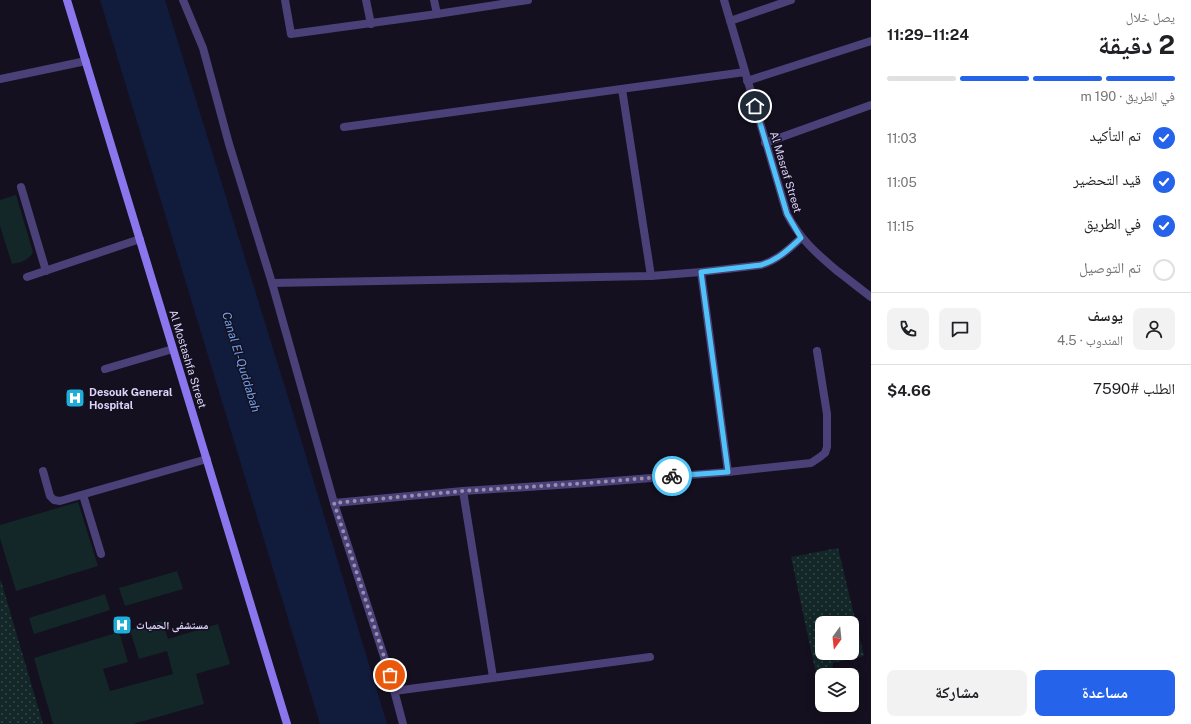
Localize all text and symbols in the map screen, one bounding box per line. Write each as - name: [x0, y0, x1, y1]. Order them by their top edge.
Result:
- text: يصل خلال: [1126, 10, 1175, 25]
- text: 11:24–11:29: [887, 26, 969, 43]
- text: 2 دقيقة: [1098, 29, 1175, 60]
- pin: [738, 89, 772, 123]
- text: في الطريق · 190 m: [1080, 89, 1175, 104]
- icon: home: [744, 95, 766, 117]
- text: تم التأكيد: [1090, 127, 1141, 144]
- icon: check: [1153, 127, 1175, 149]
- street label: Al Masraf Street: [768, 130, 804, 214]
- text: 11:03: [887, 131, 917, 146]
- text: قيد التحضير: [1073, 171, 1141, 188]
- icon: check: [1153, 171, 1175, 193]
- text: 11:05: [887, 175, 917, 190]
- text: في الطريق: [1084, 215, 1141, 232]
- icon: check: [1153, 215, 1175, 237]
- text: 11:15: [887, 219, 914, 234]
- text: تم التوصيل: [1079, 259, 1141, 276]
- text: يوسف: [1088, 307, 1123, 324]
- street label: Al Mostashfa Street: [167, 308, 209, 410]
- button: phone: [887, 308, 929, 350]
- button: chat: [939, 308, 981, 350]
- button: person: [1133, 308, 1175, 350]
- water label: Canal El-Quddabah: [219, 310, 263, 414]
- text: المندوب · 4.5: [1057, 333, 1123, 348]
- text: الطلب #7590: [1093, 380, 1175, 397]
- text: $4.66: [887, 382, 931, 399]
- place label: Desouk General Hospital: [89, 386, 173, 411]
- hospital icon: Desouk General Hospital: [64, 387, 86, 409]
- courier: [652, 456, 692, 496]
- icon: bike: [661, 465, 683, 487]
- hospital icon: مستشفى الحميات: [111, 614, 133, 636]
- north arrow: [815, 616, 859, 660]
- map controls: [815, 616, 859, 712]
- place label: مستشفى الحميات: [136, 619, 208, 633]
- pin: [373, 658, 407, 692]
- icon: bag: [379, 664, 401, 686]
- button: layers: [815, 668, 859, 712]
- button: مشاركة: [887, 670, 1027, 716]
- button: مساعدة: [1035, 670, 1175, 716]

